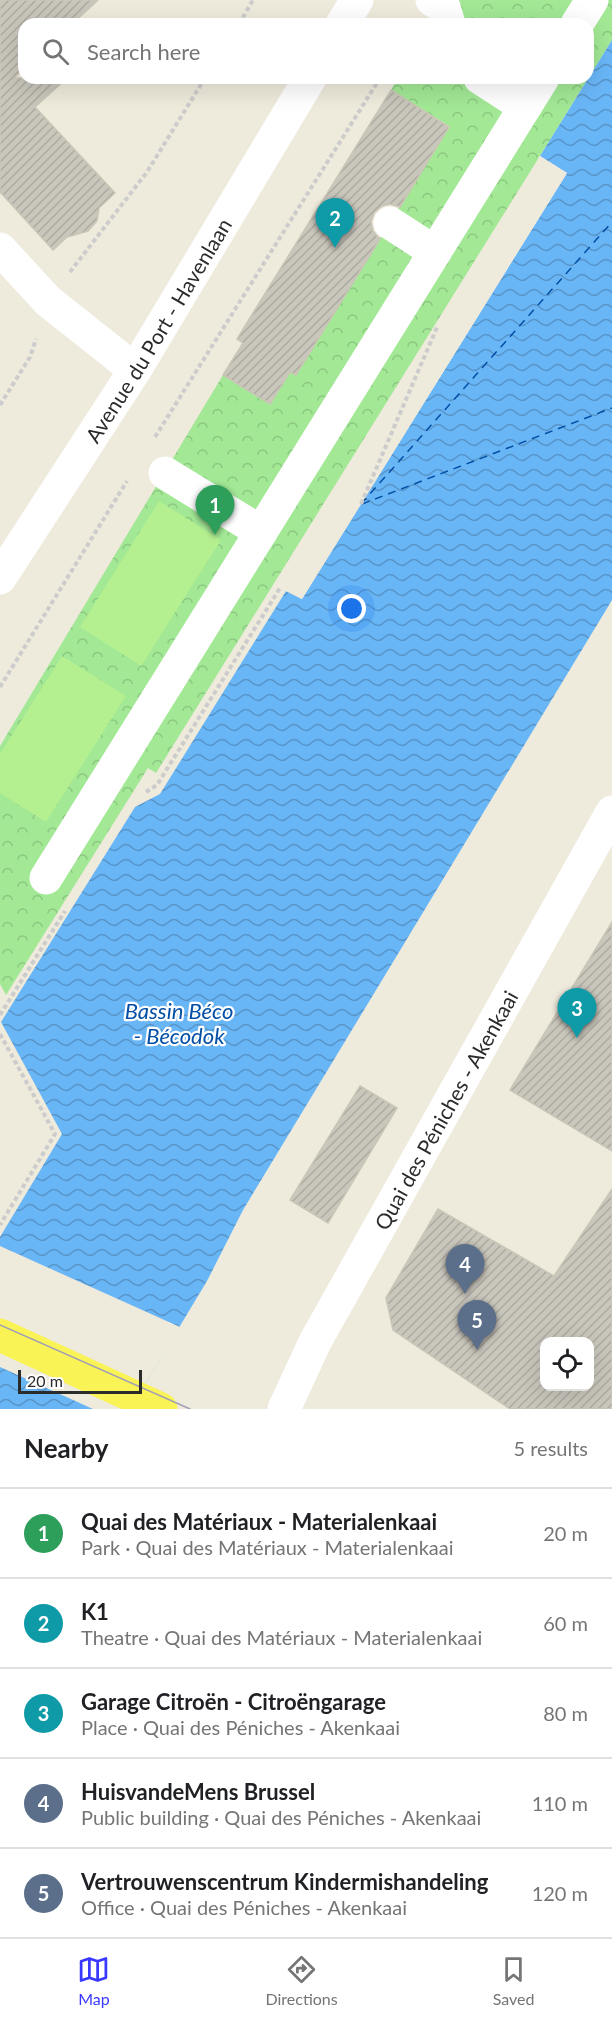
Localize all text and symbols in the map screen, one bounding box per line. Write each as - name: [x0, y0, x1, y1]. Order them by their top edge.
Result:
- search box: [18, 18, 594, 84]
- icon: search: [39, 35, 72, 68]
- text: Search here: [87, 38, 200, 65]
- pin: 2: [316, 198, 354, 248]
- street label: Avenue du Port - Havenlaan: [79, 213, 236, 447]
- pin: 1: [196, 486, 234, 535]
- your location: [337, 594, 366, 623]
- street label: Quai des Péniches - Akenkaai: [368, 986, 522, 1234]
- pin: 3: [558, 988, 596, 1038]
- water label: Bassin Béco - Bécodok: [125, 997, 233, 1049]
- pin: 4: [446, 1244, 484, 1294]
- pin: 5: [458, 1300, 496, 1350]
- map controls: [540, 1337, 594, 1391]
- button: locate: [540, 1337, 594, 1391]
- scale bar: [18, 1367, 142, 1394]
- text: 20 m: [27, 1371, 63, 1390]
- text: Nearby: [24, 1432, 109, 1464]
- text: 5 results: [513, 1436, 588, 1460]
- text: Quai des Matériaux - Materialenkaai: [81, 1508, 437, 1535]
- text: 1: [38, 1521, 49, 1545]
- text: 20 m: [543, 1521, 588, 1545]
- text: Park · Quai des Matériaux - Materialenkaai: [81, 1535, 454, 1559]
- text: K1: [81, 1598, 109, 1625]
- text: 2: [38, 1611, 49, 1635]
- text: 60 m: [543, 1611, 588, 1635]
- text: Theatre · Quai des Matériaux - Materialenkaai: [81, 1625, 482, 1649]
- text: Garage Citroën - Citroëngarage: [81, 1688, 386, 1715]
- text: 3: [38, 1701, 49, 1725]
- text: 80 m: [543, 1701, 588, 1725]
- text: Place · Quai des Péniches - Akenkaai: [81, 1715, 400, 1739]
- text: HuisvandeMens Brussel: [81, 1778, 315, 1805]
- text: 4: [38, 1791, 49, 1815]
- text: 110 m: [532, 1791, 588, 1815]
- text: Public building · Quai des Péniches - Akenkaai: [81, 1805, 481, 1829]
- text: Vertrouwenscentrum Kindermishandeling: [81, 1868, 488, 1895]
- text: 5: [38, 1881, 49, 1905]
- text: 120 m: [532, 1881, 588, 1905]
- text: Office · Quai des Péniches - Akenkaai: [81, 1895, 407, 1919]
- tab: Map: [77, 1953, 110, 2008]
- tab: Directions: [265, 1953, 338, 2008]
- tab: Saved: [493, 1953, 534, 2008]

